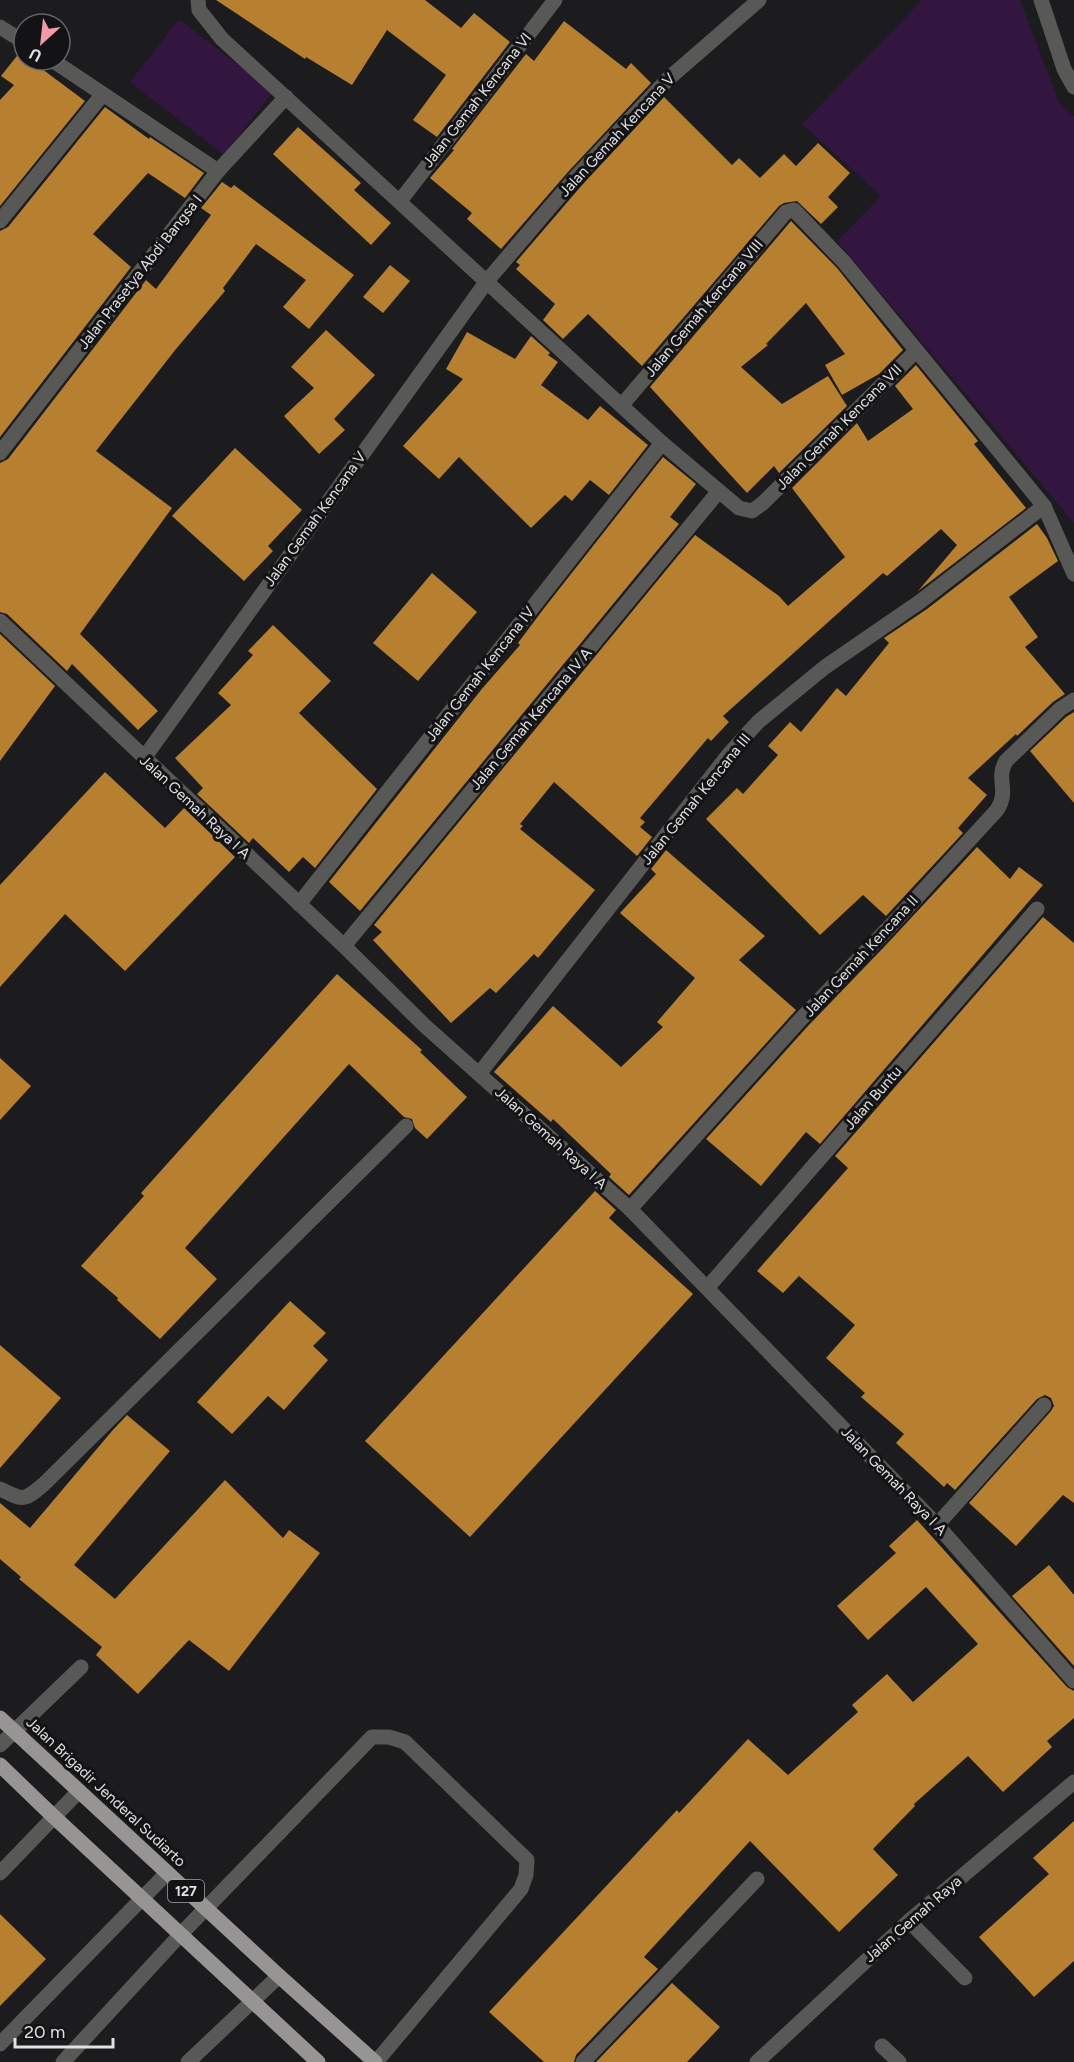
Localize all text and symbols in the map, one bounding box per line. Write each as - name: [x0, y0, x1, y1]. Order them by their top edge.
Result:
- north arrow: [12, 12, 72, 72]
- street label: Jalan Gemah Kencana VI: [419, 29, 535, 171]
- text: U: [26, 44, 45, 66]
- street label: Jalan Gemah Kencana V: [555, 69, 679, 200]
- street label: Jalan Prasetya Abdi Bangsa I: [74, 191, 206, 353]
- street label: Jalan Gemah Kencana VIII: [641, 236, 767, 380]
- street label: Jalan Gemah Kencana VII: [772, 360, 906, 494]
- street label: Jalan Gemah Kencana V: [260, 448, 370, 590]
- street label: Jalan Gemah Kencana IV: [422, 603, 539, 745]
- street label: Jalan Gemah Kencana IV A: [466, 644, 596, 794]
- street label: Jalan Gemah Kencana III: [637, 730, 755, 868]
- street label: Jalan Gemah Raya I A: [136, 751, 254, 863]
- street label: Jalan Gemah Kencana II: [800, 891, 922, 1021]
- street label: Jalan Buntu: [841, 1063, 905, 1133]
- street label: Jalan Gemah Raya I A: [491, 1083, 611, 1193]
- street label: Jalan Gemah Raya I A: [837, 1423, 951, 1539]
- street label: Jalan Brigadir Jenderal Sudiarto: [23, 1713, 190, 1871]
- street label: Jalan Gemah Raya: [861, 1872, 965, 1966]
- road number: 127: [168, 1880, 204, 1902]
- scale bar: [15, 2011, 112, 2049]
- text: 20 m: [24, 2021, 65, 2043]

